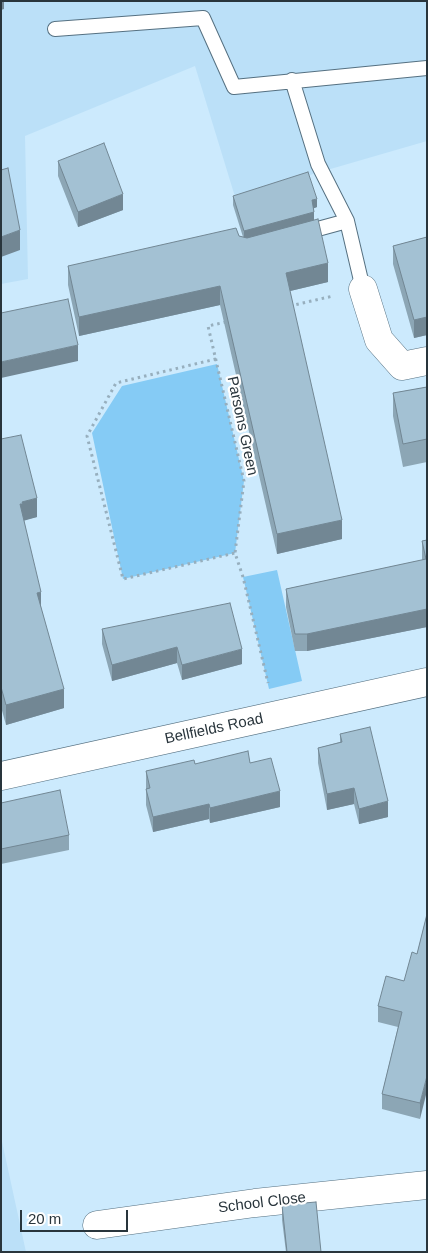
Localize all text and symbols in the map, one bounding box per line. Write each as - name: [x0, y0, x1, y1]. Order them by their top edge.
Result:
- street label: Parsons Green: [223, 375, 261, 477]
- street label: Bellfields Road: [163, 710, 265, 748]
- street label: School Close: [217, 1189, 307, 1217]
- scale bar: [22, 1200, 130, 1232]
- text: 20 m: [28, 1210, 61, 1227]

